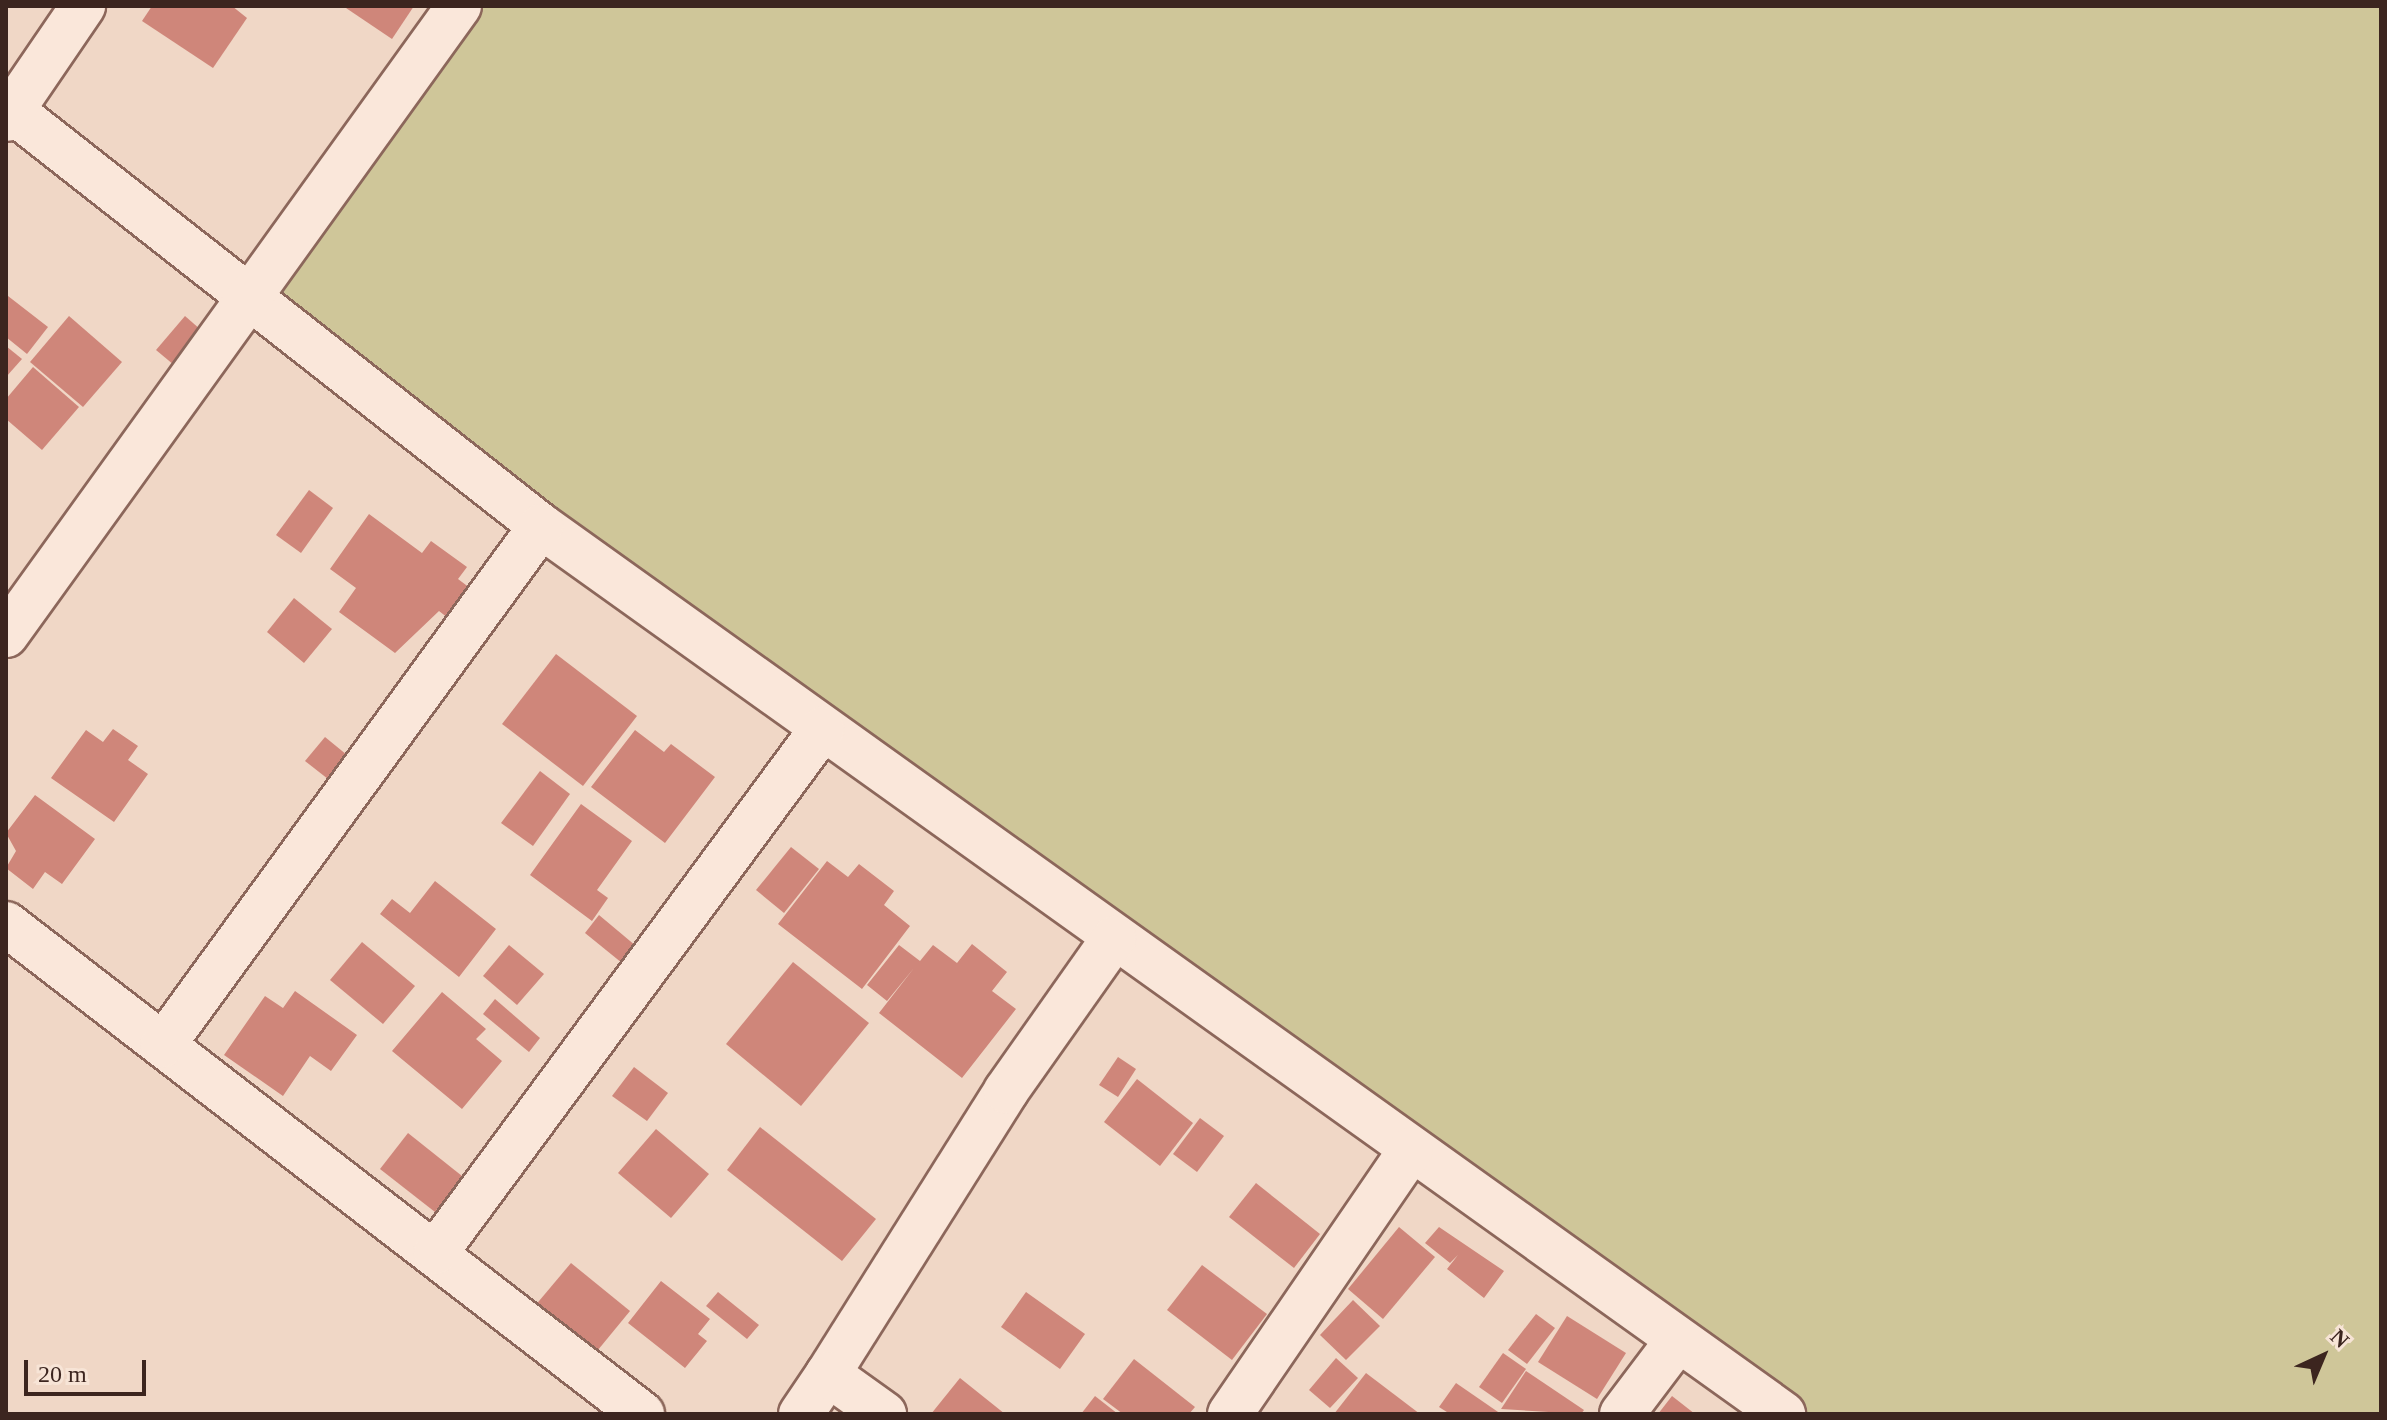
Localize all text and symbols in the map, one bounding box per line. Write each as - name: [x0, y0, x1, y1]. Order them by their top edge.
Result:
- north arrow: [2283, 1316, 2363, 1396]
- text: N: [2326, 1324, 2354, 1353]
- scale bar: [28, 1344, 150, 1394]
- text: 20 m: [38, 1361, 87, 1387]

